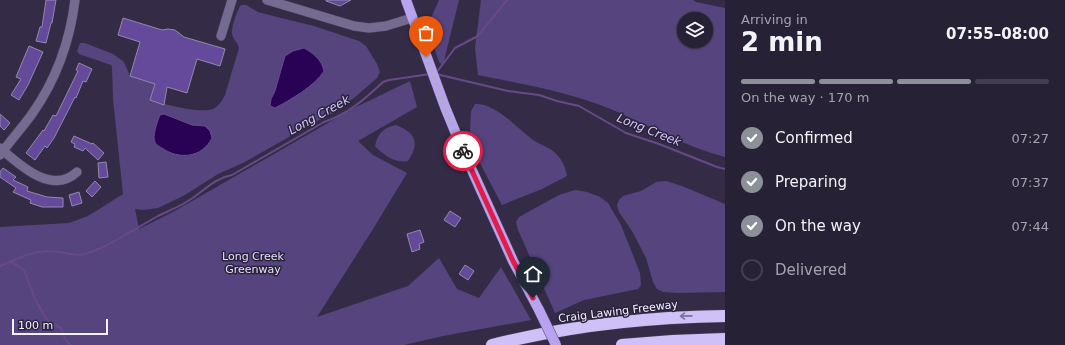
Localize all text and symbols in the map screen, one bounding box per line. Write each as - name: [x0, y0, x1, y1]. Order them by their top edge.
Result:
- map controls: [677, 12, 713, 48]
- button: layers: [677, 12, 713, 48]
- text: Arriving in: [741, 12, 808, 27]
- pin: [409, 16, 443, 57]
- icon: bag: [415, 22, 437, 44]
- text: 07:55–08:00: [946, 25, 1049, 43]
- text: 2 min: [741, 27, 823, 57]
- text: On the way · 170 m: [741, 90, 869, 105]
- water label: Long Creek: [286, 92, 353, 138]
- water label: Long Creek: [615, 111, 684, 150]
- icon: check: [741, 127, 763, 149]
- text: Confirmed: [775, 129, 853, 147]
- courier: [443, 131, 483, 171]
- text: 07:27: [1012, 131, 1049, 146]
- icon: bike: [452, 140, 474, 162]
- icon: check: [741, 171, 763, 193]
- text: Preparing: [775, 173, 847, 191]
- text: 07:37: [1012, 175, 1049, 190]
- icon: check: [741, 215, 763, 237]
- text: On the way: [775, 217, 861, 235]
- text: 07:44: [1012, 219, 1049, 234]
- park label: Long Creek Greenway: [222, 250, 285, 276]
- pin: [516, 257, 550, 298]
- text: Delivered: [775, 261, 847, 279]
- icon: home: [522, 263, 544, 285]
- street label: Craig Lawing Freeway: [557, 298, 679, 325]
- one-way arrow: [680, 312, 693, 320]
- scale bar: [12, 317, 108, 336]
- text: 100 m: [18, 319, 53, 332]

